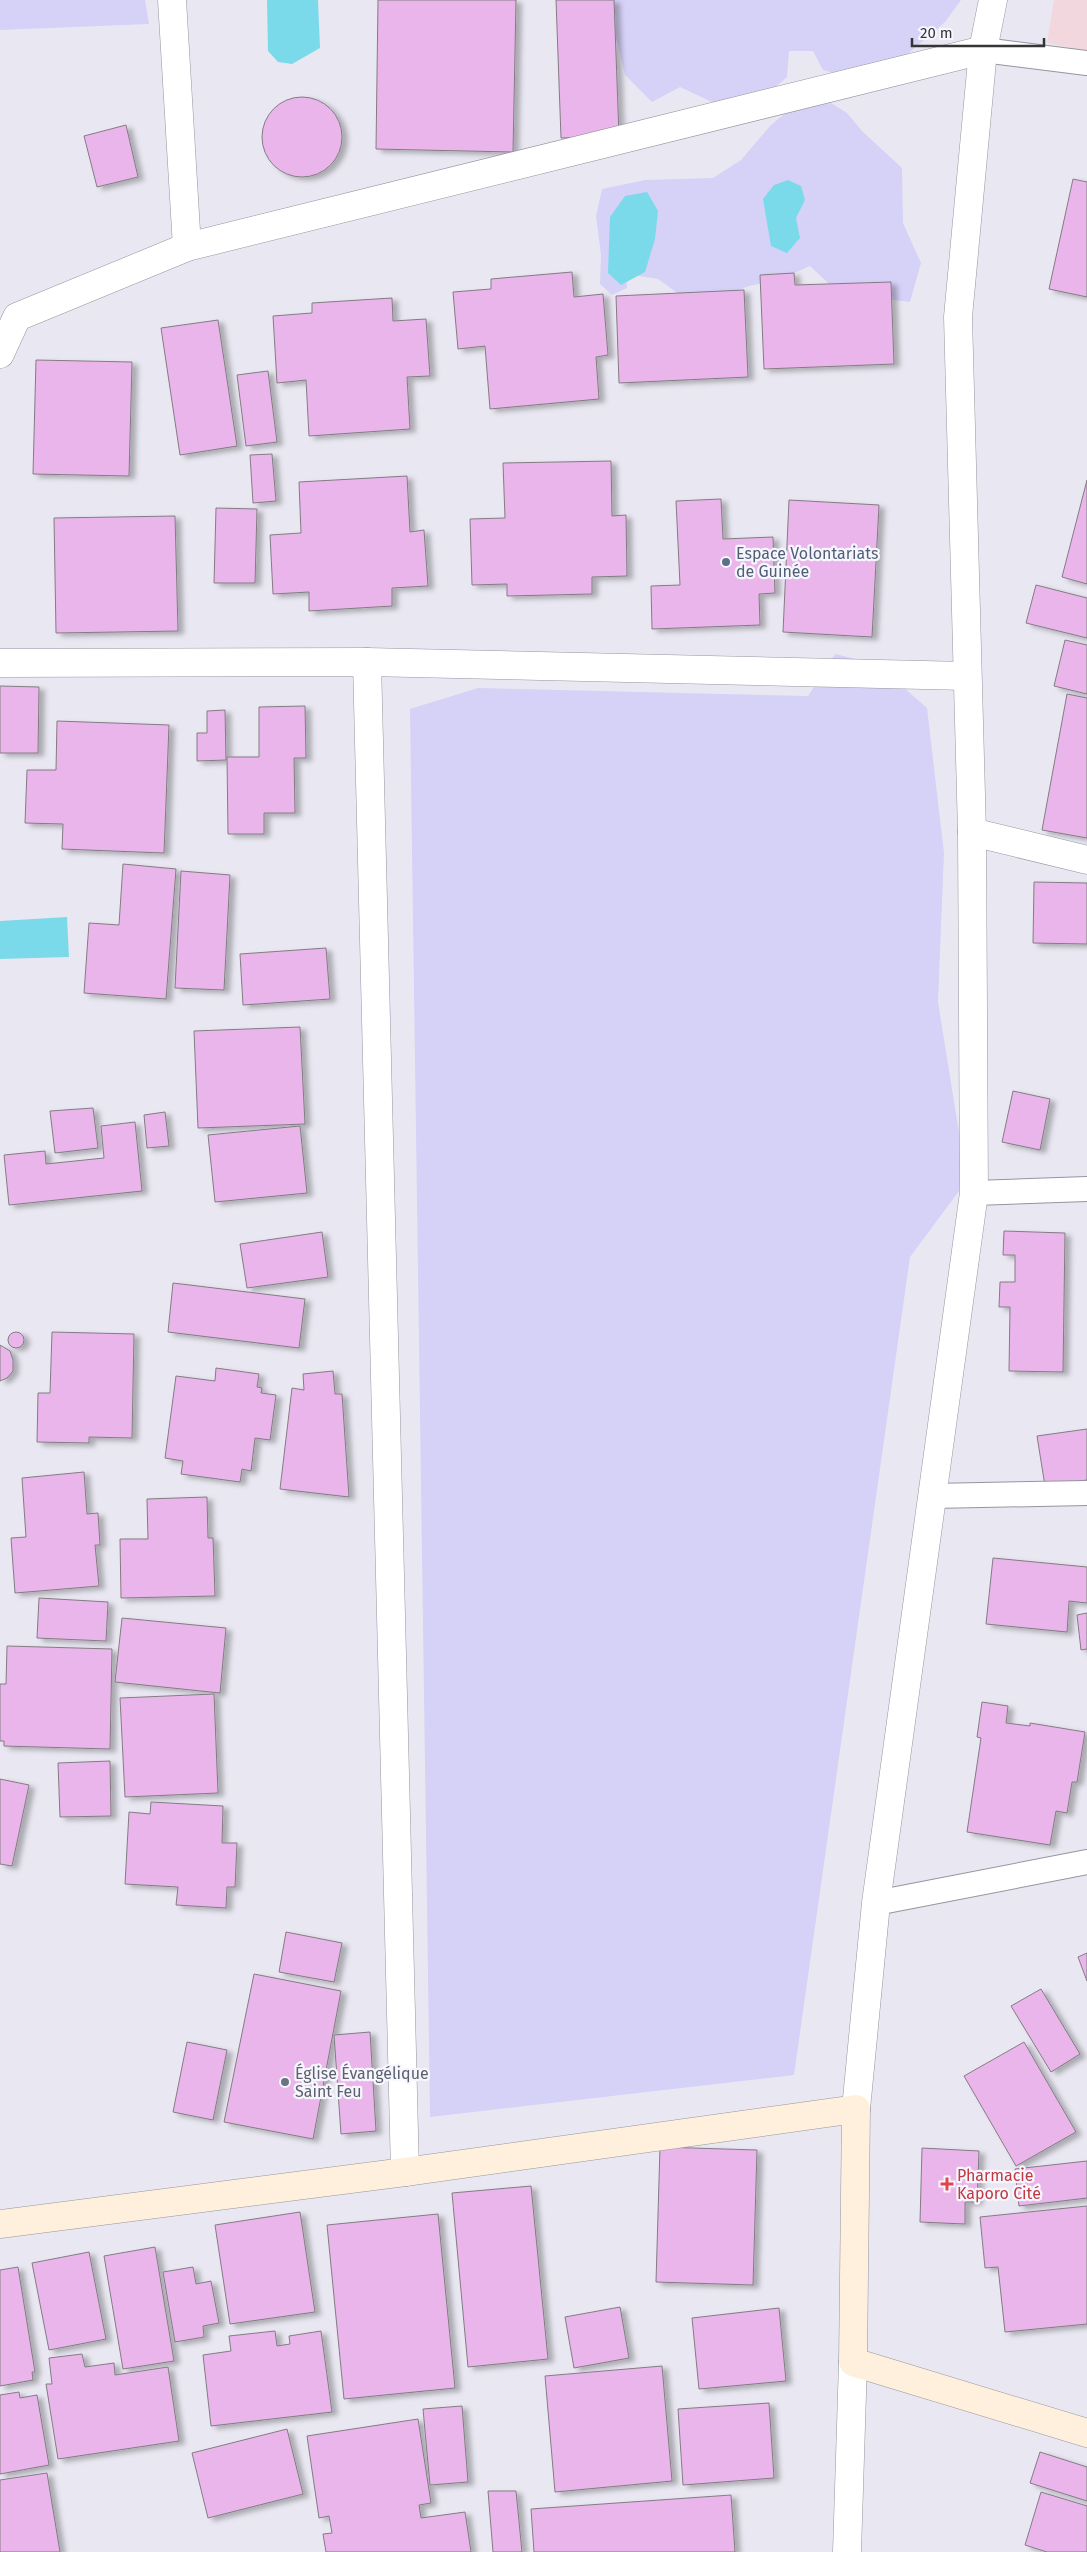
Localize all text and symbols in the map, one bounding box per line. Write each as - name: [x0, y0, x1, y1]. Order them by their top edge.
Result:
- scale bar: [912, 15, 1044, 47]
- text: 20 m: [920, 24, 953, 42]
- place label: Espace Volontariats de Guinée: [736, 544, 878, 581]
- marker: Espace Volontariats de Guinée: [720, 556, 732, 568]
- place label: Église Évangélique Saint Feu: [295, 2063, 429, 2101]
- marker: Église Évangélique Saint Feu: [279, 2076, 291, 2088]
- place label: Pharmacie Kaporo Cité: [957, 2166, 1041, 2203]
- marker: Pharmacie Kaporo Cité: [941, 2178, 953, 2190]

